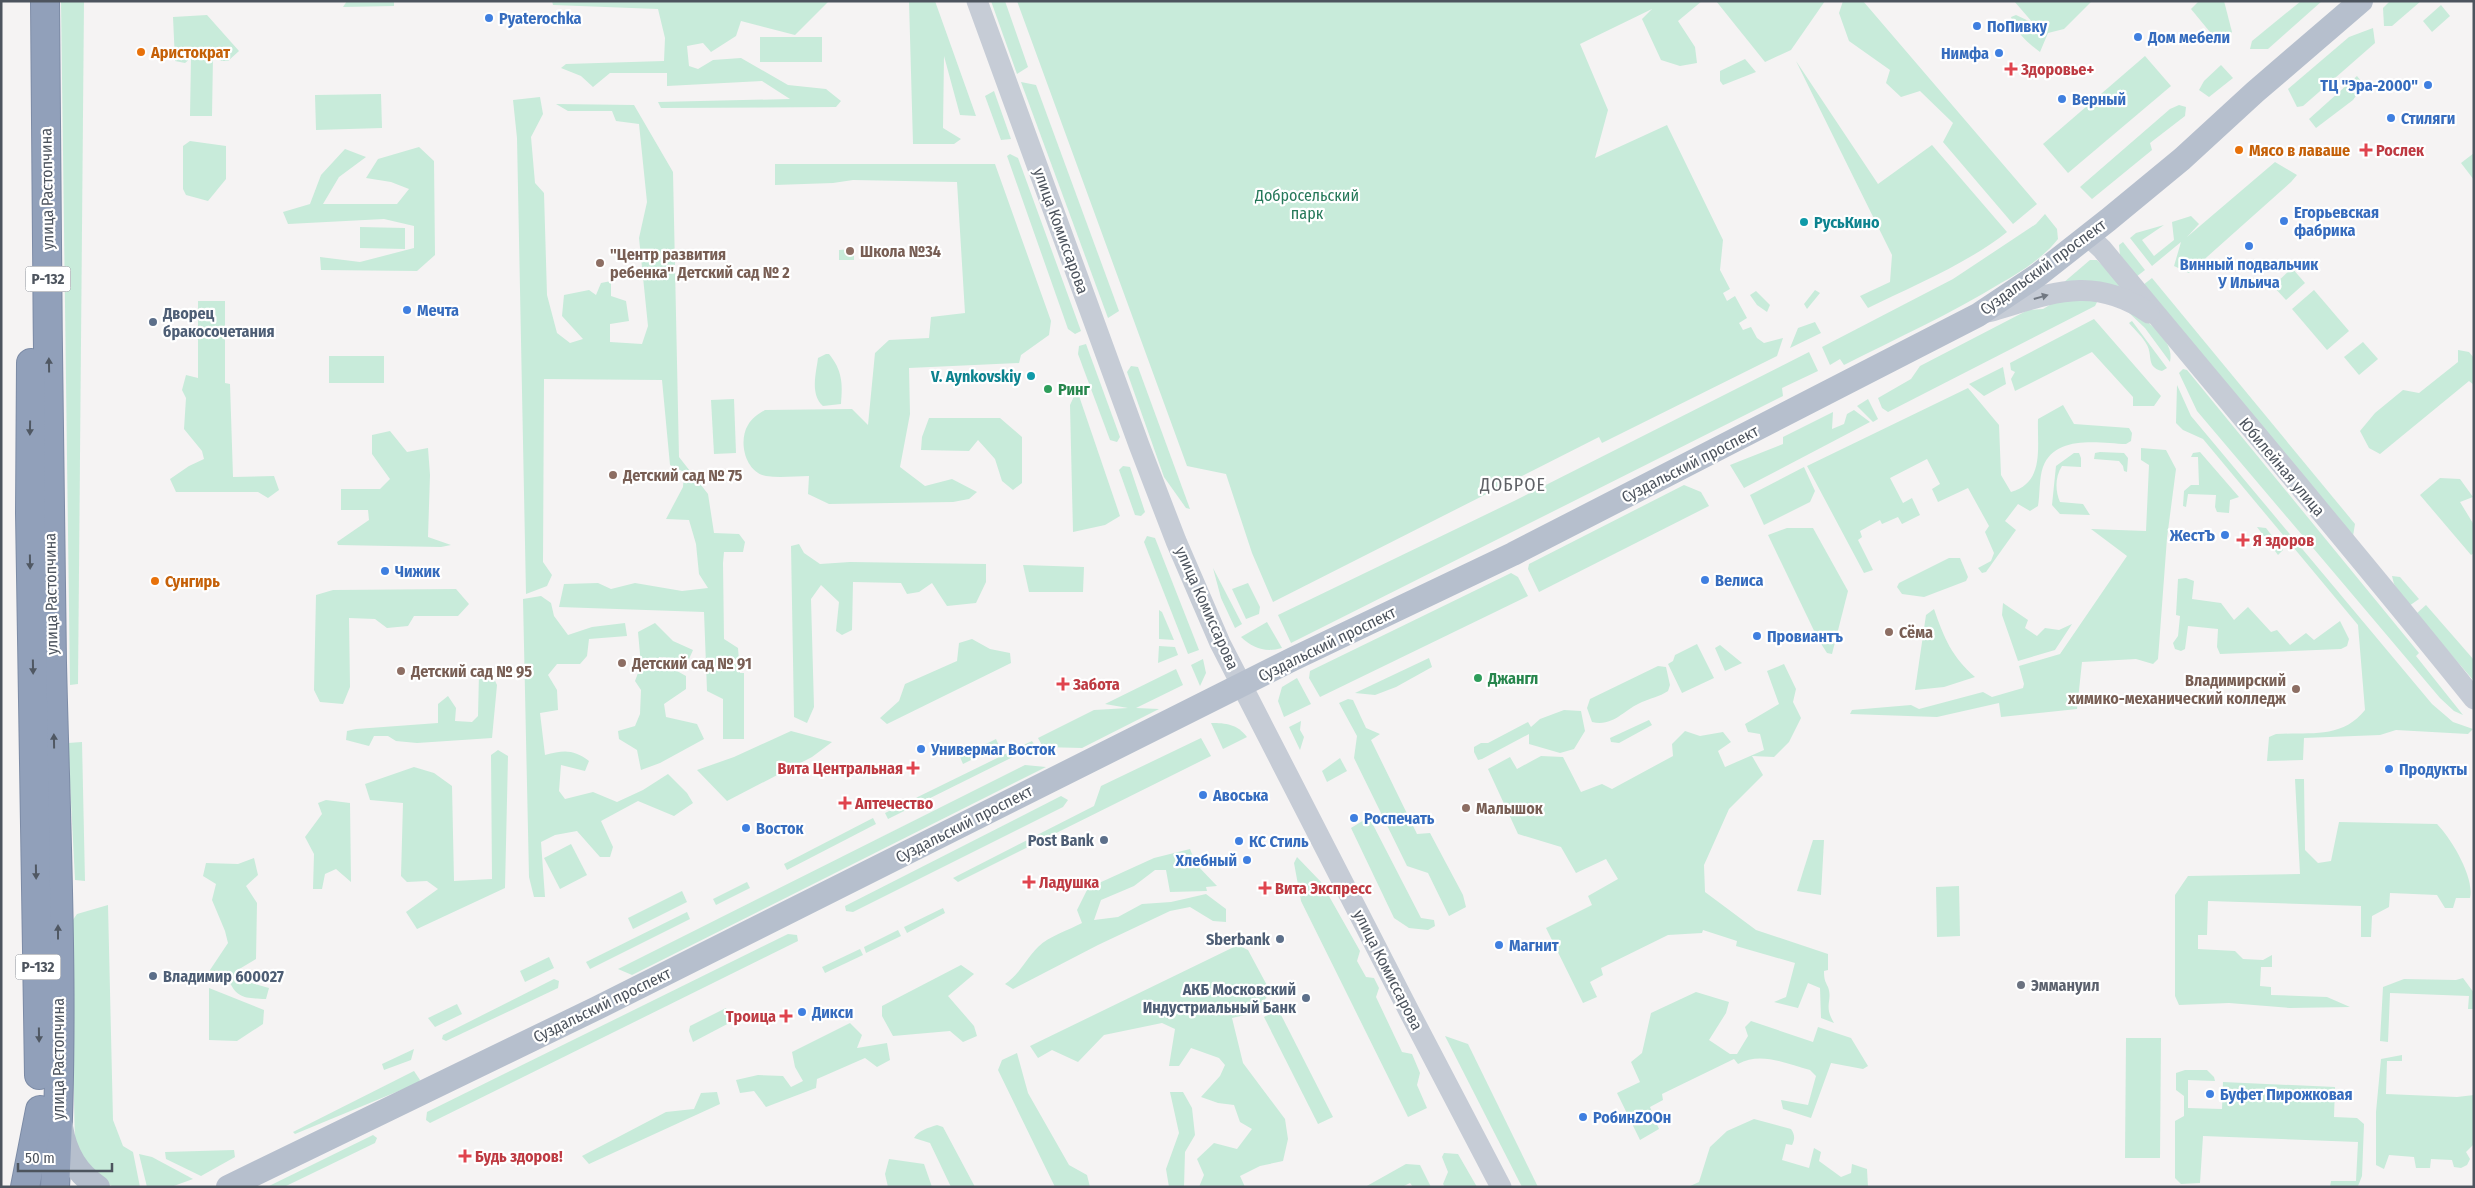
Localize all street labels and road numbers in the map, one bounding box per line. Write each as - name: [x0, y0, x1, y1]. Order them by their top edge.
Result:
- street label: улица Растопчина: [36, 128, 58, 250]
- street label: улица Комиссарова: [1029, 165, 1093, 297]
- street label: Суздальский проспект: [1976, 215, 2110, 319]
- road number: Р-132: [26, 266, 70, 292]
- street label: Юбилейная улица: [2235, 414, 2329, 520]
- street label: Суздальский проспект: [1618, 421, 1762, 507]
- street label: улица Растопчина: [40, 533, 62, 655]
- street label: улица Комиссарова: [1171, 544, 1243, 673]
- street label: Суздальский проспект: [1255, 602, 1399, 686]
- street label: Суздальский проспект: [892, 781, 1036, 867]
- street label: улица Комиссарова: [1349, 907, 1427, 1034]
- road number: Р-132: [15, 954, 60, 980]
- street label: Суздальский проспект: [530, 963, 674, 1047]
- street label: улица Растопчина: [49, 998, 68, 1120]

